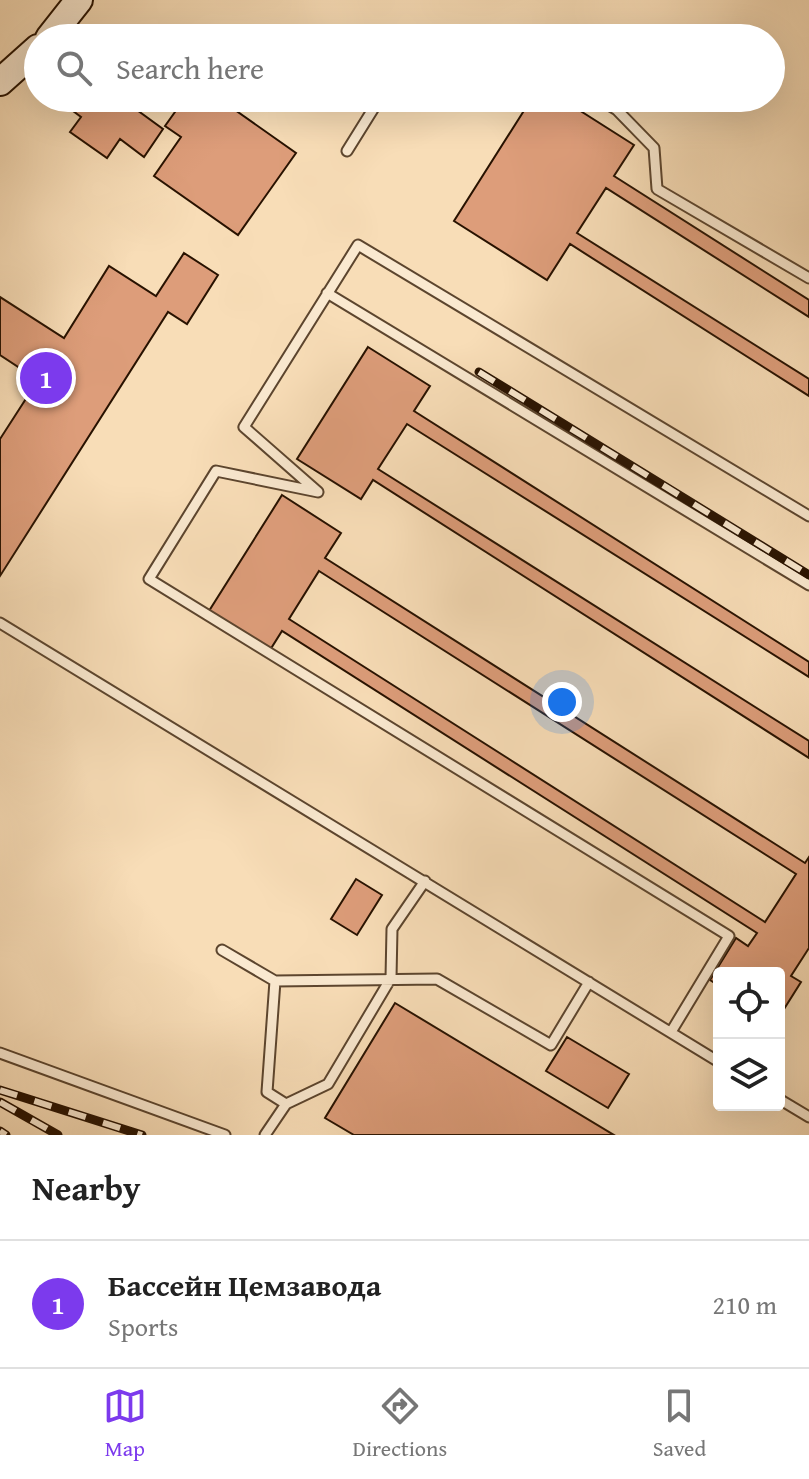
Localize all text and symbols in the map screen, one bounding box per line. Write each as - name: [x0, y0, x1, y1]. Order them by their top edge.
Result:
- search box: [24, 24, 785, 112]
- icon: search: [52, 46, 96, 90]
- text: Search here: [116, 46, 264, 90]
- pin: 1: [20, 348, 72, 408]
- your location: [542, 682, 582, 722]
- map controls: [713, 967, 785, 1111]
- button: locate: [713, 967, 785, 1039]
- button: layers: [713, 1039, 785, 1111]
- text: Nearby: [32, 1163, 141, 1212]
- text: Бассейн Цемзавода: [108, 1263, 381, 1307]
- text: 1: [51, 1285, 65, 1324]
- text: 210 m: [712, 1285, 777, 1324]
- text: Sports: [108, 1307, 178, 1346]
- tab: Map: [103, 1384, 147, 1464]
- tab: Directions: [353, 1384, 447, 1464]
- tab: Saved: [653, 1384, 706, 1464]

